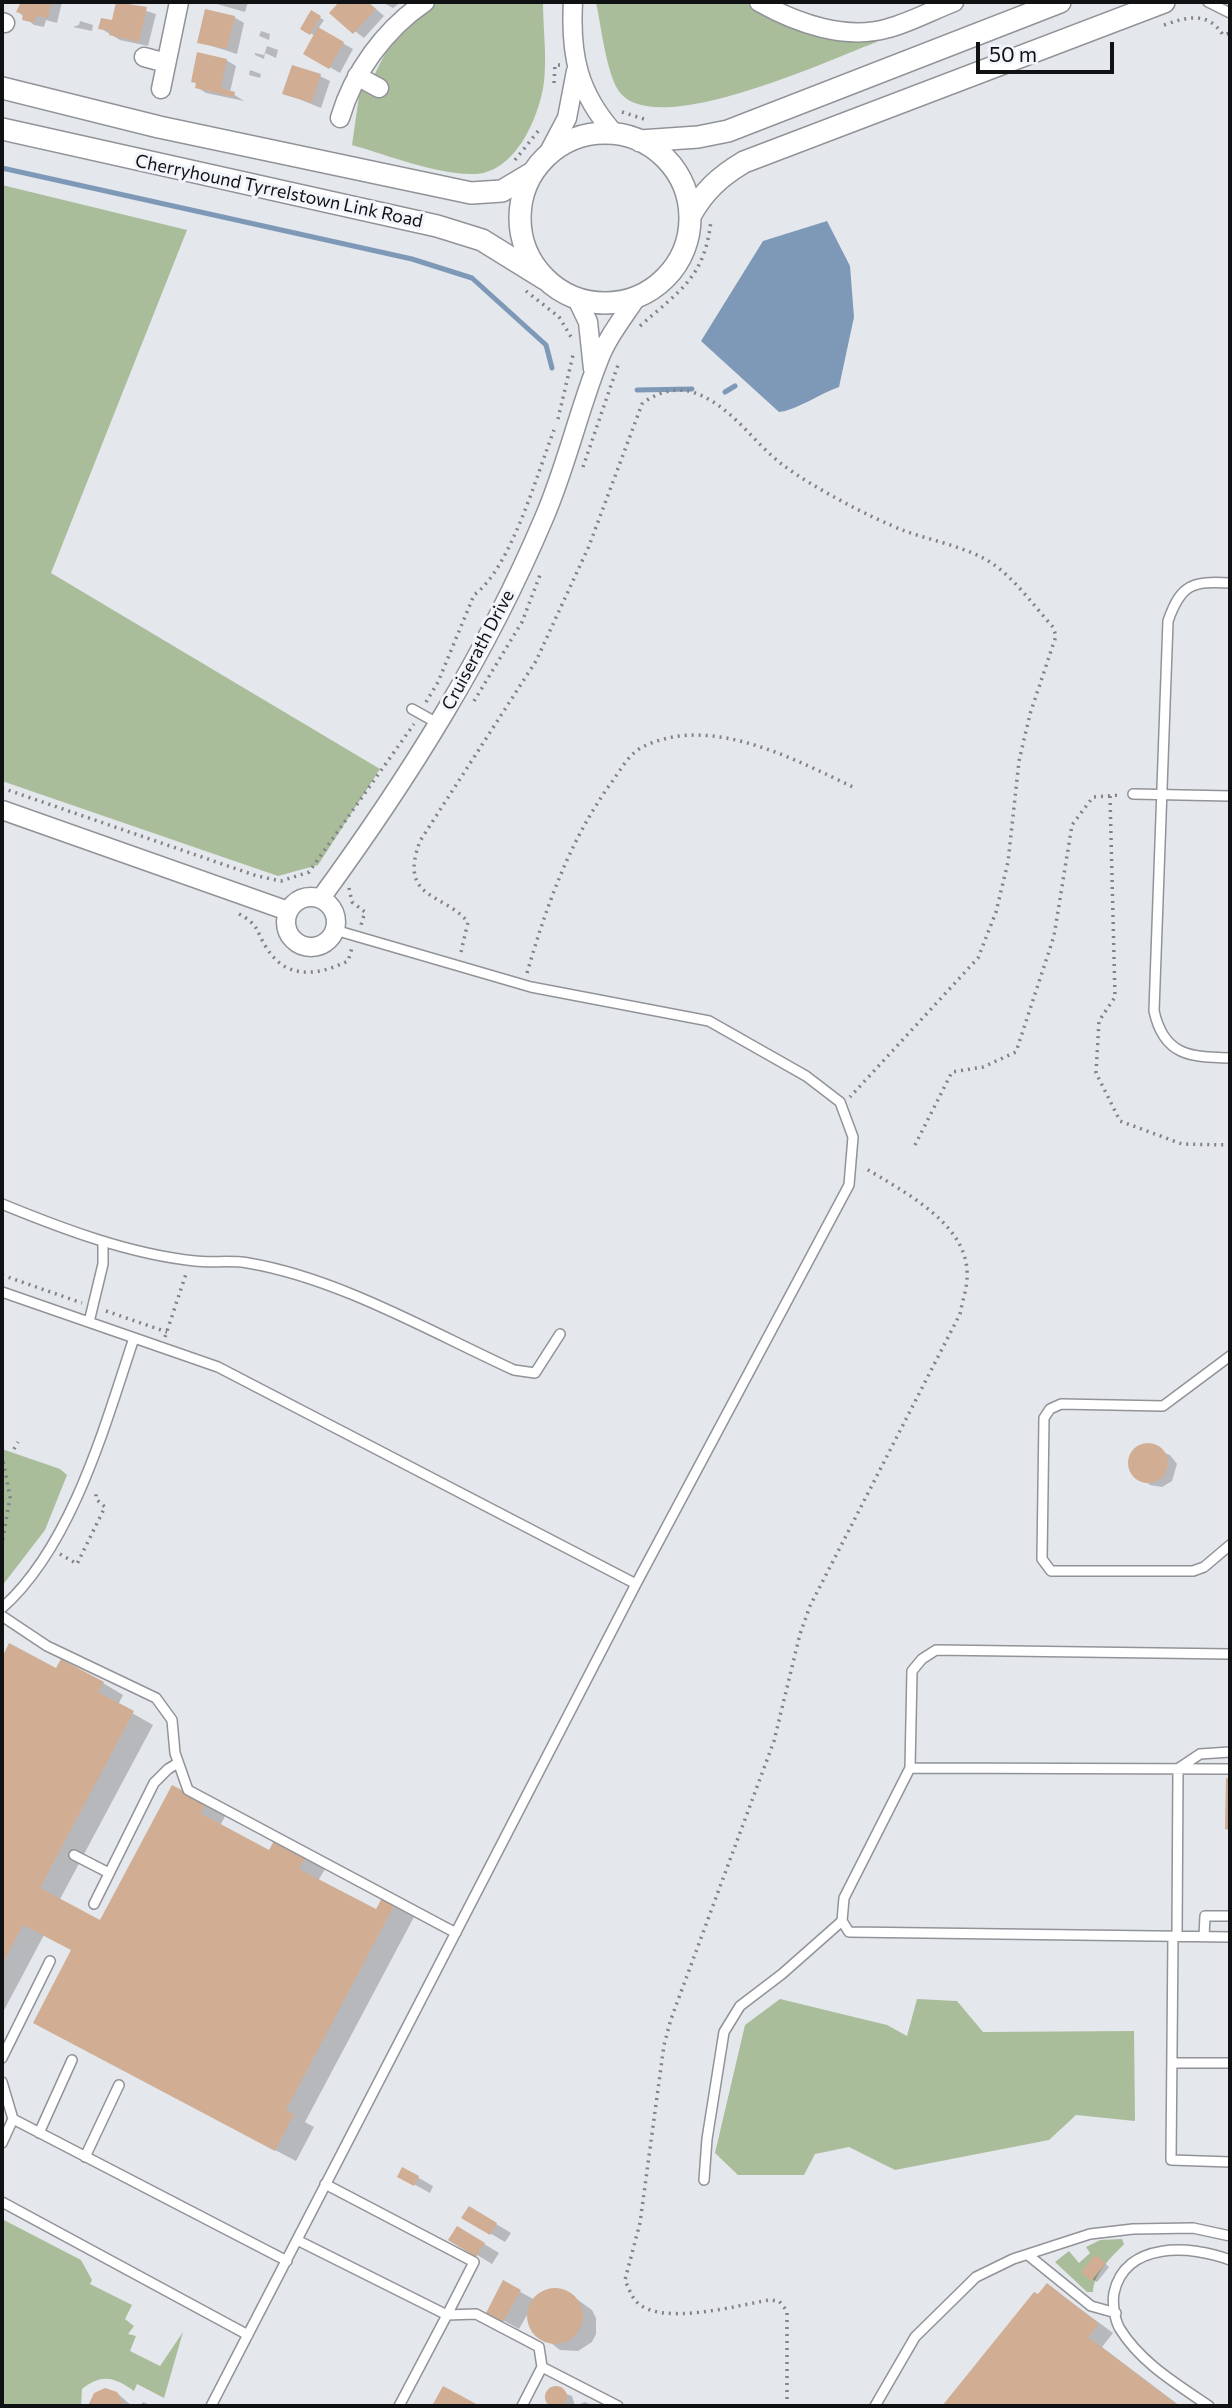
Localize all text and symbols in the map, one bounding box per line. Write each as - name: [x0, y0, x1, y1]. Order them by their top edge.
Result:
- scale bar: [980, 28, 1118, 72]
- text: 50 m: [989, 41, 1037, 66]
- street label: Cherryhound Tyrrelstown Link Road: [133, 150, 425, 232]
- street label: Cruiserath Drive: [437, 586, 519, 714]

